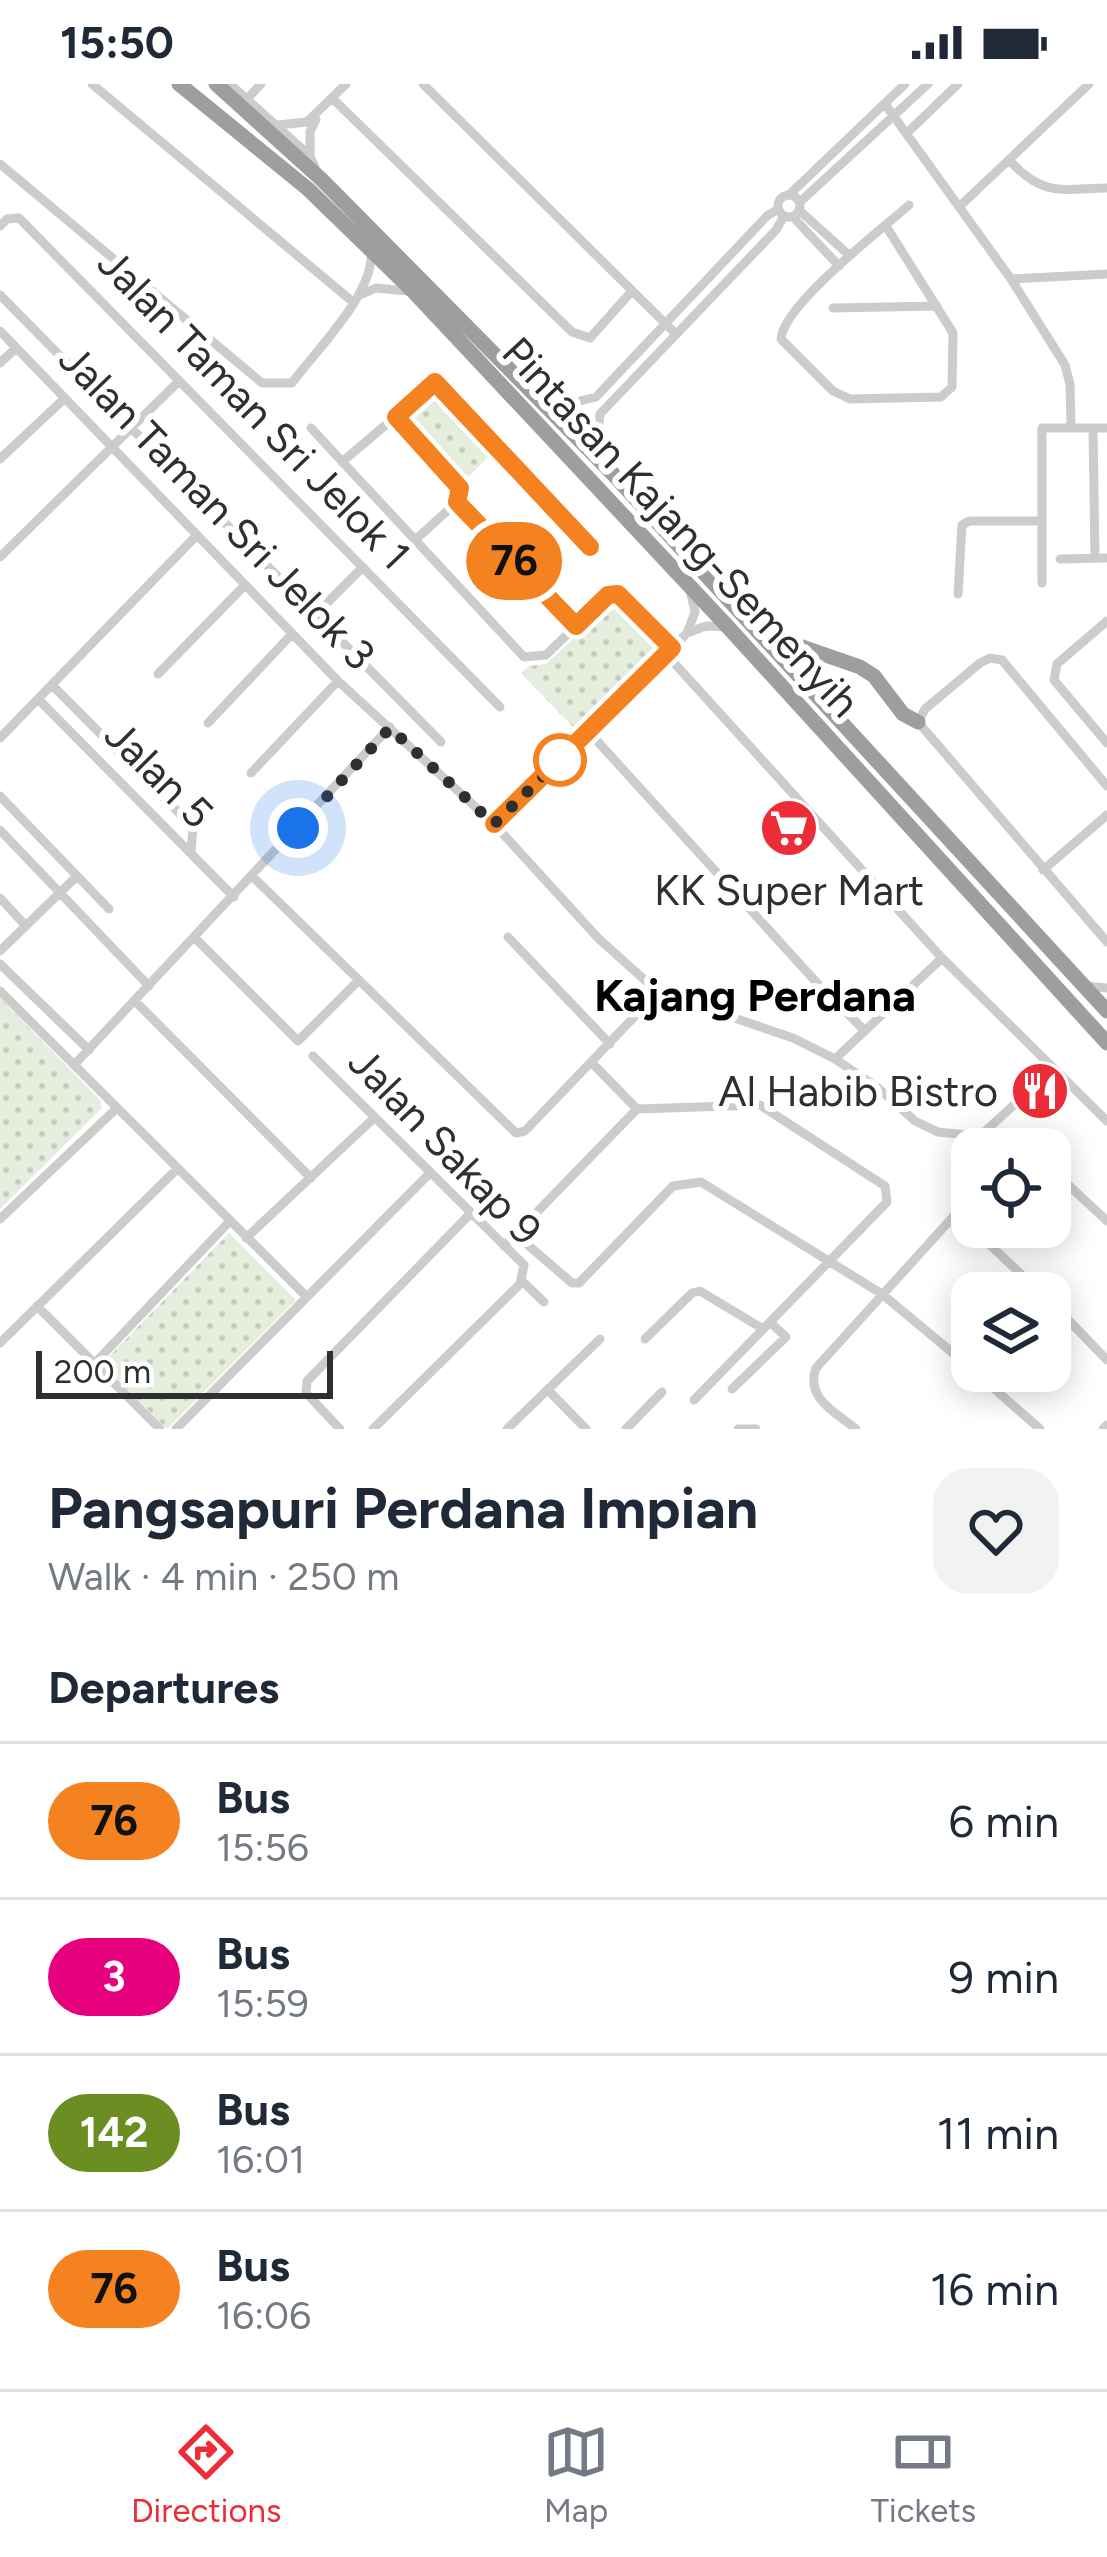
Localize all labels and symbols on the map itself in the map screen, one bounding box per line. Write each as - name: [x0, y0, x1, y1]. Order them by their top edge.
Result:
- street label: Jalan Taman Sri Jelok 1: [87, 238, 421, 580]
- street label: Pintasan Kajang-Semenyih: [492, 327, 870, 727]
- street label: Jalan Taman Sri Jelok 3: [48, 334, 386, 680]
- line badge: 76: [460, 522, 568, 600]
- street label: Jalan 5: [94, 709, 224, 839]
- unlabelled marker: [535, 735, 585, 785]
- supermarket icon: KK Super Mart: [758, 797, 820, 859]
- your location: [268, 798, 328, 858]
- place label: KK Super Mart: [654, 865, 924, 916]
- district label: Kajang Perdana: [594, 968, 916, 1022]
- street label: Jalan Sakap 9: [338, 1037, 552, 1255]
- restaurant icon: Al Habib Bistro: [1009, 1060, 1071, 1122]
- place label: Al Habib Bistro: [718, 1066, 998, 1117]
- scale bar: [36, 1345, 333, 1398]

